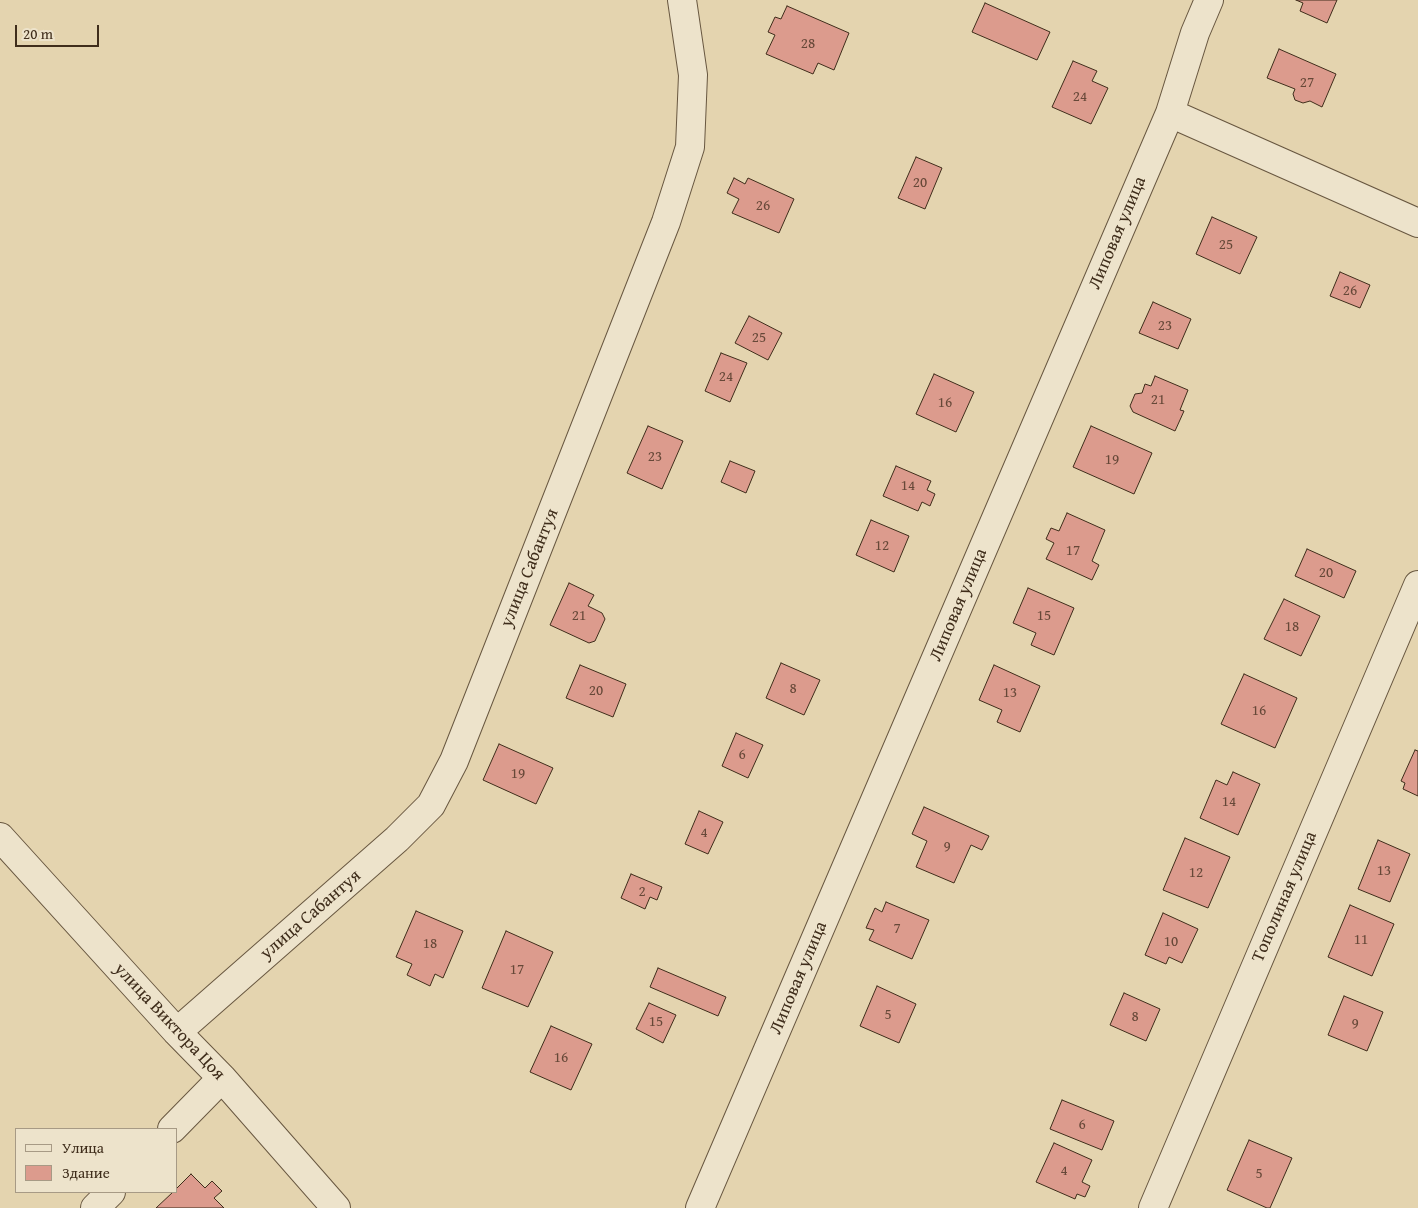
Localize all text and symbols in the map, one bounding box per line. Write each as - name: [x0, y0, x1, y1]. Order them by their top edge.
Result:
- scale bar: [18, 15, 101, 47]
- text: 20 m: [23, 23, 53, 44]
- house number: 28: [801, 35, 815, 53]
- house number: 27: [1300, 74, 1314, 92]
- house number: 24: [1073, 88, 1087, 106]
- street label: Липовая улица: [1085, 173, 1151, 293]
- house number: 20: [913, 174, 927, 192]
- house number: 26: [756, 197, 770, 215]
- house number: 25: [1219, 236, 1233, 254]
- house number: 26: [1343, 282, 1357, 300]
- house number: 23: [1158, 317, 1172, 335]
- house number: 25: [752, 329, 766, 347]
- house number: 24: [719, 368, 733, 386]
- house number: 21: [1151, 391, 1165, 409]
- house number: 16: [938, 394, 952, 412]
- house number: 23: [648, 448, 662, 466]
- house number: 19: [1105, 451, 1119, 469]
- house number: 14: [901, 477, 915, 495]
- street label: улица Сабантуя: [496, 505, 564, 631]
- house number: 12: [875, 537, 889, 555]
- house number: 17: [1066, 542, 1080, 560]
- street label: Липовая улица: [926, 545, 992, 665]
- house number: 20: [1319, 564, 1333, 582]
- house number: 21: [572, 607, 586, 625]
- house number: 15: [1037, 607, 1051, 625]
- house number: 18: [1285, 618, 1299, 636]
- house number: 8: [789, 680, 797, 698]
- house number: 20: [589, 682, 603, 700]
- house number: 13: [1003, 684, 1017, 702]
- house number: 16: [1252, 702, 1266, 720]
- house number: 6: [738, 746, 746, 764]
- house number: 19: [511, 765, 525, 783]
- house number: 14: [1222, 793, 1236, 811]
- house number: 4: [700, 824, 708, 842]
- street label: Тополиная улица: [1248, 828, 1322, 966]
- house number: 9: [943, 838, 951, 856]
- house number: 13: [1377, 862, 1391, 880]
- house number: 12: [1189, 864, 1203, 882]
- street label: улица Сабантуя: [256, 865, 366, 965]
- house number: 2: [638, 883, 646, 901]
- street label: Липовая улица: [766, 918, 832, 1038]
- house number: 7: [893, 920, 901, 938]
- house number: 11: [1354, 931, 1368, 949]
- house number: 10: [1164, 933, 1178, 951]
- house number: 18: [423, 935, 437, 953]
- street label: улица Виктора Цоя: [109, 959, 229, 1085]
- house number: 17: [510, 961, 524, 979]
- house number: 5: [884, 1006, 892, 1024]
- house number: 8: [1131, 1008, 1139, 1026]
- house number: 15: [649, 1013, 663, 1031]
- house number: 9: [1351, 1015, 1359, 1033]
- house number: 16: [554, 1049, 568, 1067]
- house number: 6: [1078, 1116, 1086, 1134]
- legend: [15, 1128, 178, 1193]
- text: Улица: [62, 1137, 104, 1158]
- text: Здание: [62, 1162, 110, 1183]
- house number: 4: [1060, 1162, 1068, 1180]
- house number: 5: [1255, 1165, 1263, 1183]

